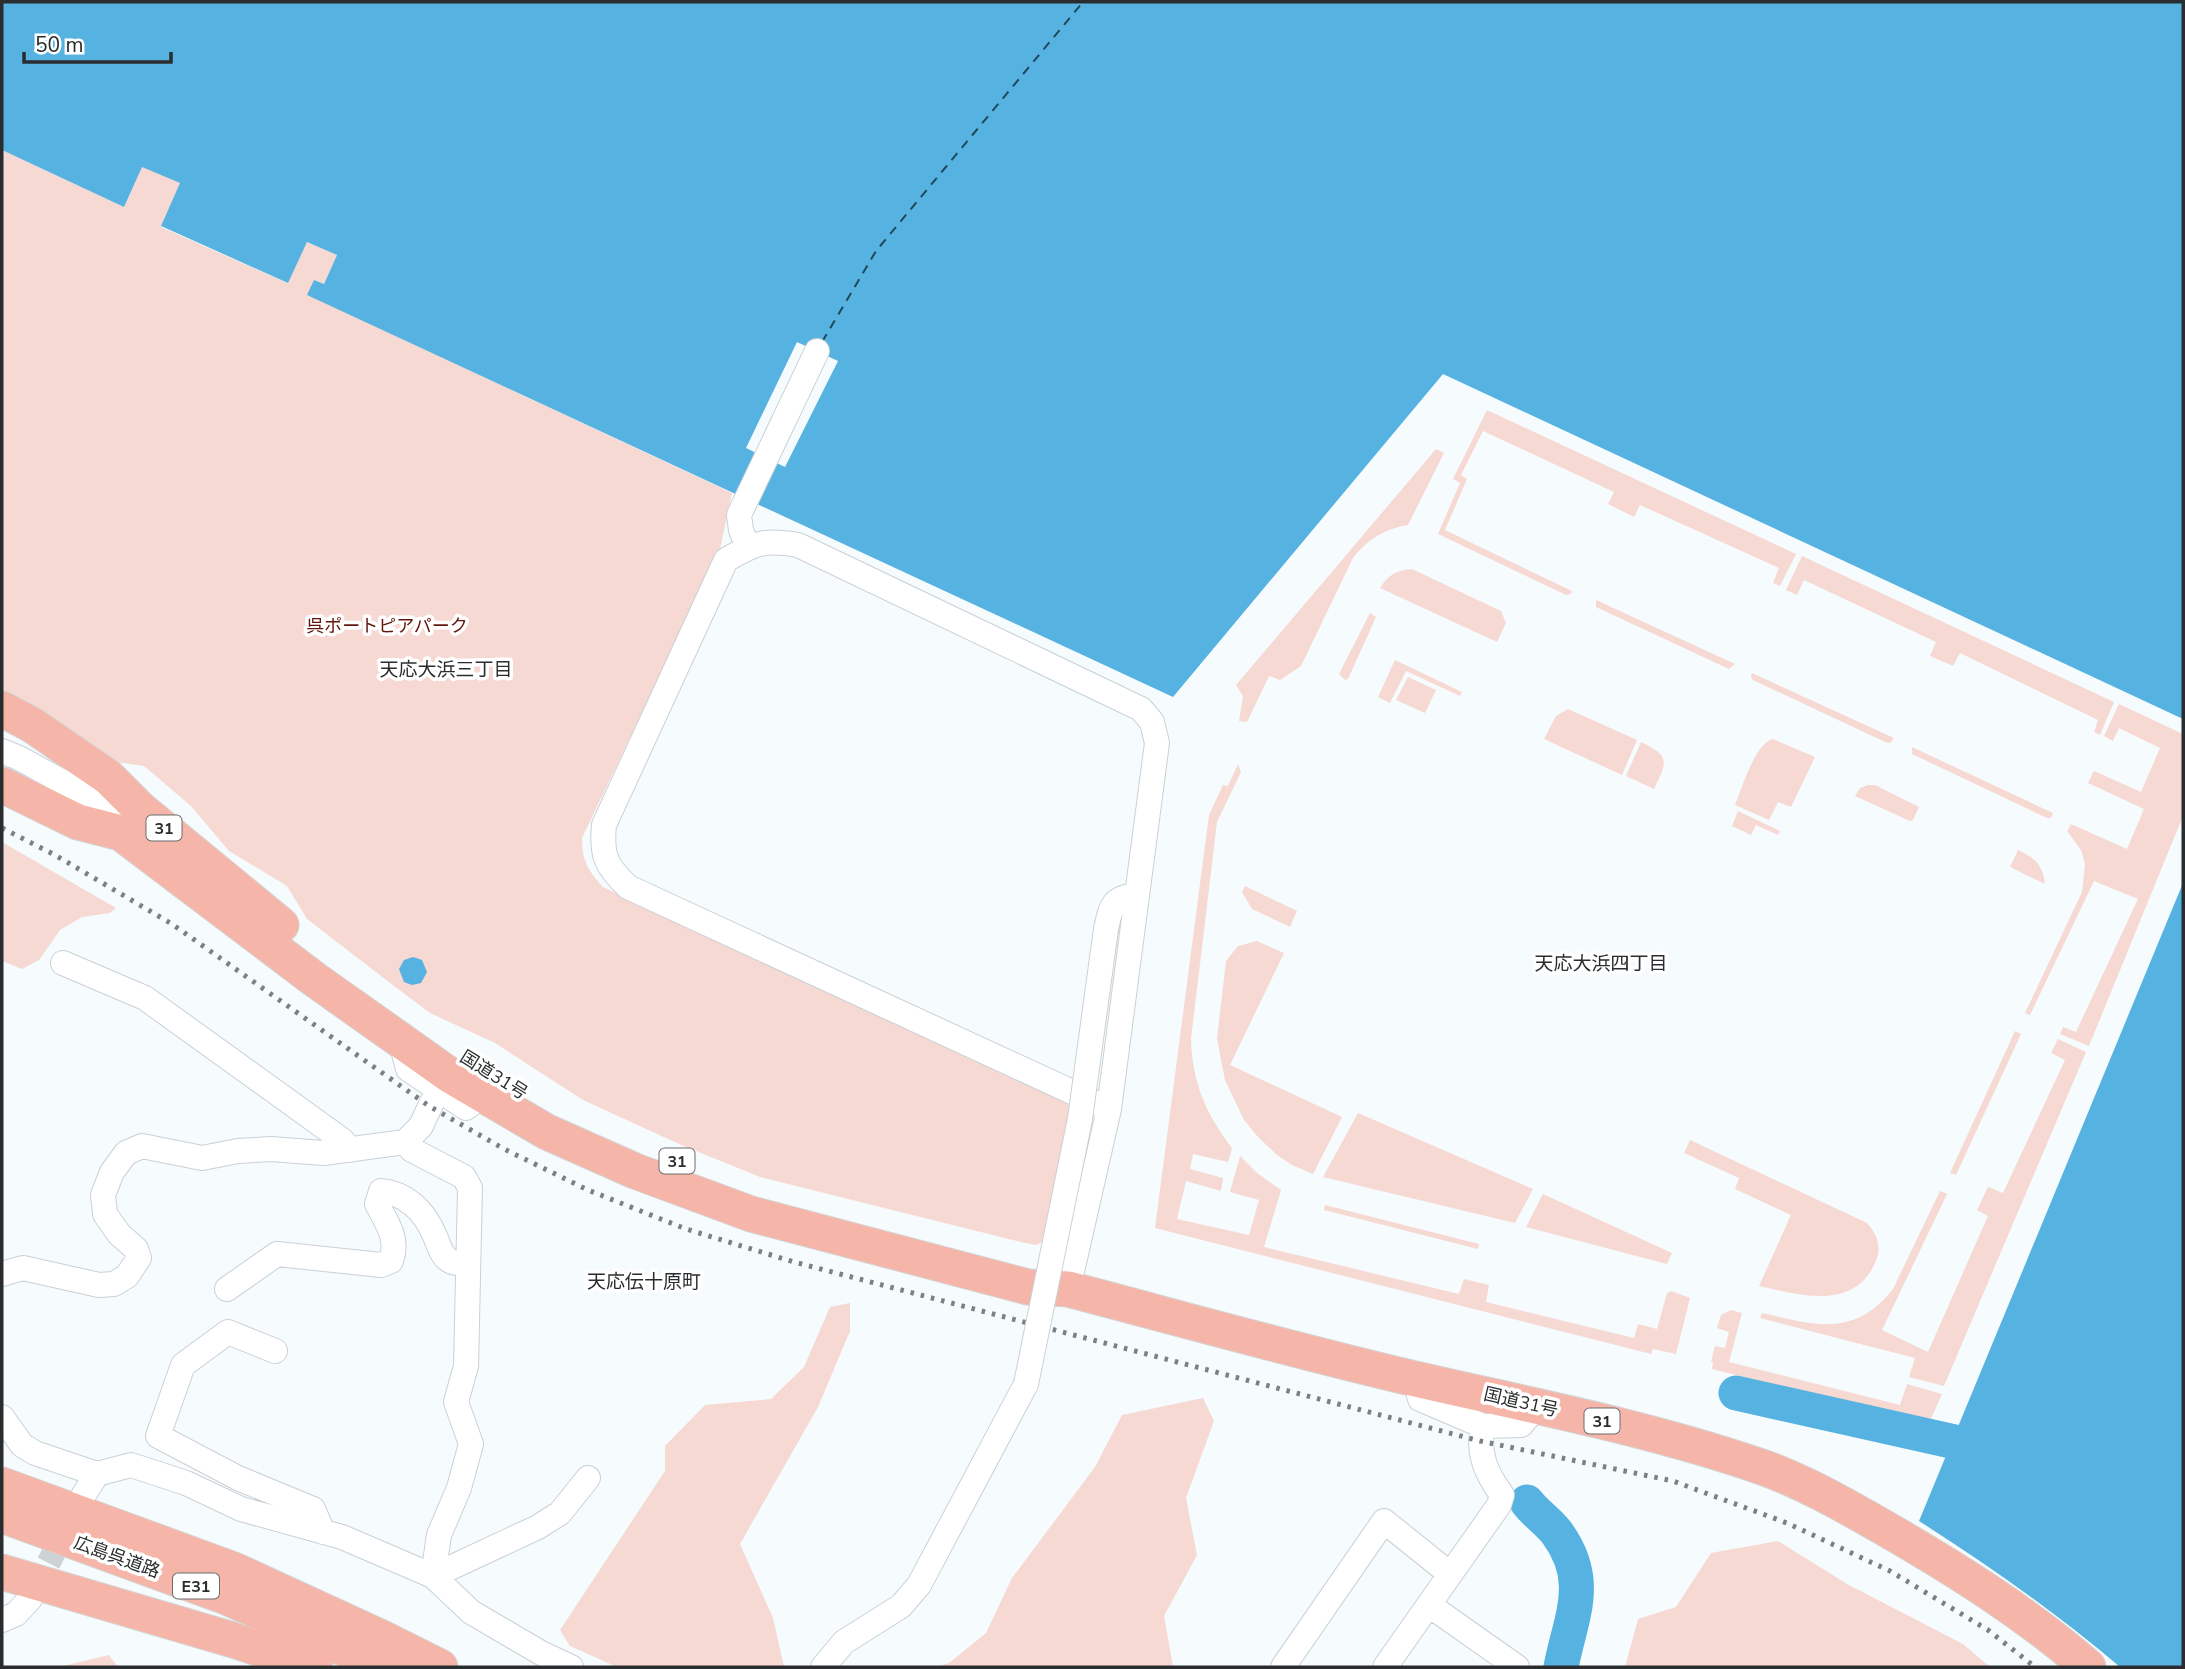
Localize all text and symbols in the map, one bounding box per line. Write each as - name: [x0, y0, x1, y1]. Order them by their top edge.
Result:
- scale bar: [24, 21, 172, 65]
- text: 50 m: [35, 31, 84, 59]
- park label: 呉ポートピアパーク: [306, 614, 468, 638]
- district label: 天応大浜三丁目: [379, 657, 513, 683]
- road number: 31: [146, 816, 182, 841]
- district label: 天応大浜四丁目: [1534, 951, 1668, 977]
- street label: 国道31号: [456, 1045, 532, 1105]
- road number: 31: [660, 1148, 694, 1174]
- district label: 天応伝十原町: [587, 1269, 701, 1295]
- street label: 国道31号: [1481, 1382, 1561, 1422]
- road number: 31: [1584, 1408, 1620, 1434]
- street label: 広島呉道路: [71, 1530, 163, 1584]
- road number: E31: [173, 1574, 219, 1598]

